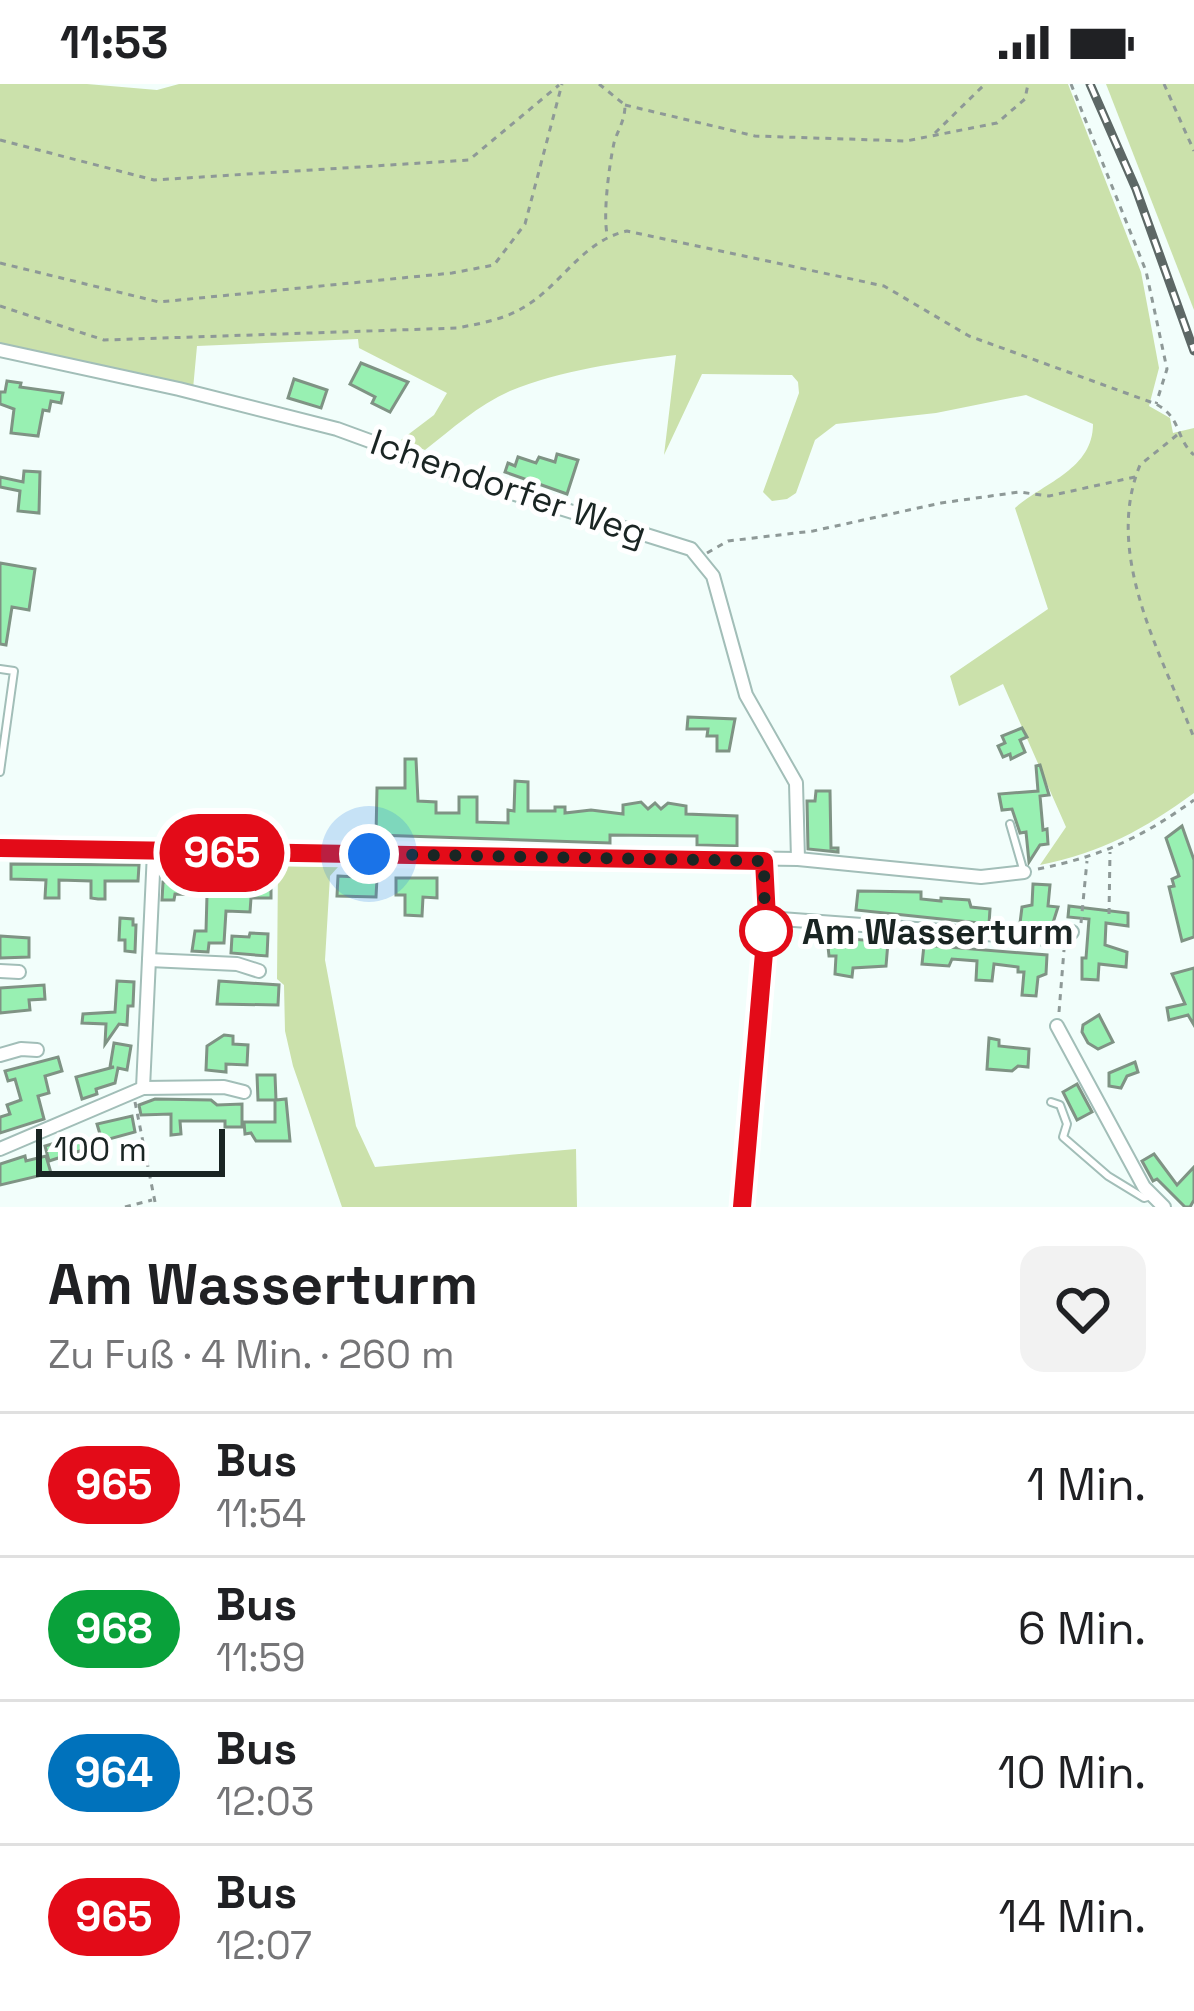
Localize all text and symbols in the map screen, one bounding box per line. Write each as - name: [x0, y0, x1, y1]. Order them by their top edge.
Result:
- text: 11:53: [60, 14, 168, 71]
- street label: Ichendorfer Weg: [364, 419, 653, 557]
- line badge: 965: [153, 814, 291, 892]
- your location: [339, 824, 399, 884]
- text: 965: [183, 826, 261, 879]
- marker: Am Wasserturm: [741, 906, 791, 956]
- place label: Am Wasserturm: [802, 909, 1074, 955]
- scale bar: [36, 1123, 225, 1176]
- text: 100 m: [54, 1129, 147, 1171]
- button: heart: [1020, 1246, 1146, 1372]
- text: Am Wasserturm: [48, 1248, 478, 1321]
- text: Zu Fuß · 4 Min. · 260 m: [48, 1330, 454, 1379]
- text: Bus: [216, 1432, 297, 1489]
- text: 1 Min.: [1027, 1456, 1146, 1513]
- text: 965: [75, 1458, 153, 1511]
- text: 11:54: [216, 1489, 306, 1538]
- text: Bus: [216, 1576, 297, 1633]
- text: 6 Min.: [1018, 1600, 1146, 1657]
- text: 968: [75, 1602, 153, 1655]
- text: 11:59: [216, 1633, 306, 1682]
- text: Bus: [216, 1720, 297, 1777]
- text: 10 Min.: [998, 1744, 1146, 1801]
- text: 964: [75, 1746, 153, 1799]
- text: 12:03: [216, 1777, 314, 1826]
- text: Bus: [216, 1864, 297, 1921]
- text: 14 Min.: [999, 1888, 1146, 1945]
- text: 965: [75, 1890, 153, 1943]
- text: 12:07: [216, 1921, 312, 1970]

